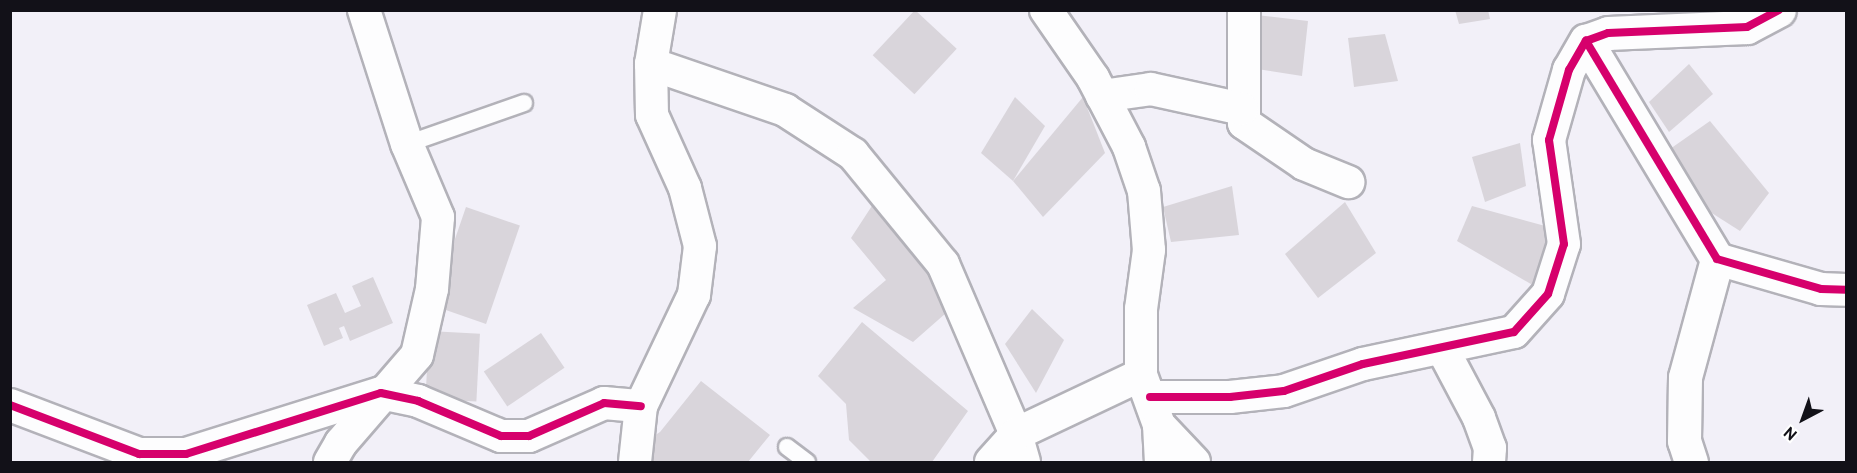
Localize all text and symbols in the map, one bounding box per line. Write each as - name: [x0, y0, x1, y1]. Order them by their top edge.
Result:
- north arrow: [1773, 389, 1833, 449]
- text: N: [1780, 421, 1802, 444]

